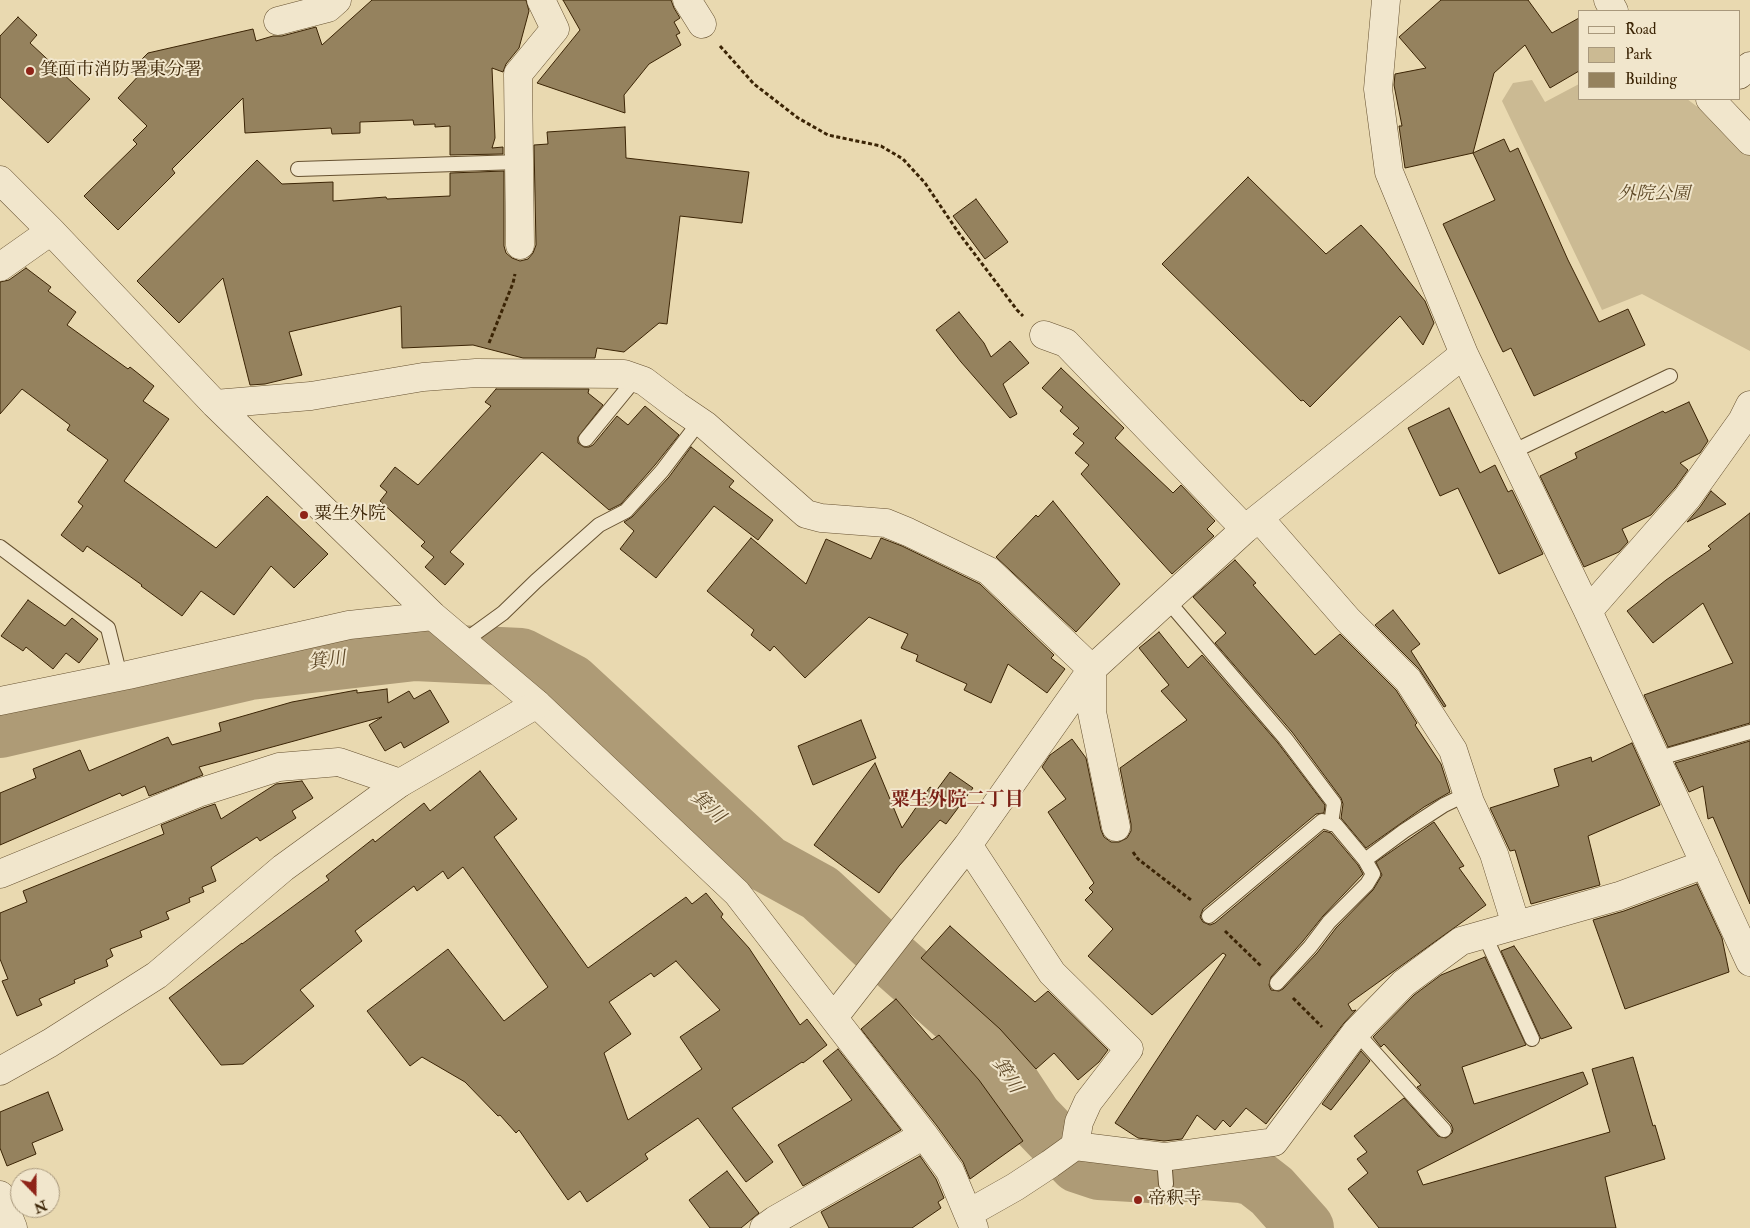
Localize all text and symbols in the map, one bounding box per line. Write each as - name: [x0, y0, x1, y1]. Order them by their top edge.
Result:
- legend: [1578, 10, 1740, 100]
- text: Road: [1625, 20, 1656, 39]
- text: Park: [1625, 45, 1652, 64]
- place label: 箕面市消防署東分署: [40, 60, 202, 82]
- marker: 箕面市消防署東分署: [24, 65, 36, 77]
- text: Building: [1625, 70, 1677, 89]
- park label: 外院公園: [1618, 184, 1690, 206]
- place label: 粟生外院: [314, 504, 386, 526]
- marker: 粟生外院: [298, 509, 310, 521]
- water label: 箕川: [307, 648, 347, 676]
- water label: 箕川: [685, 787, 729, 829]
- district label: 粟生外院二丁目: [891, 790, 1023, 812]
- water label: 箕川: [986, 1054, 1026, 1098]
- north arrow: [10, 1168, 60, 1218]
- place label: 帝釈寺: [1148, 1189, 1202, 1211]
- marker: 帝釈寺: [1132, 1194, 1144, 1206]
- text: N: [31, 1196, 49, 1217]

